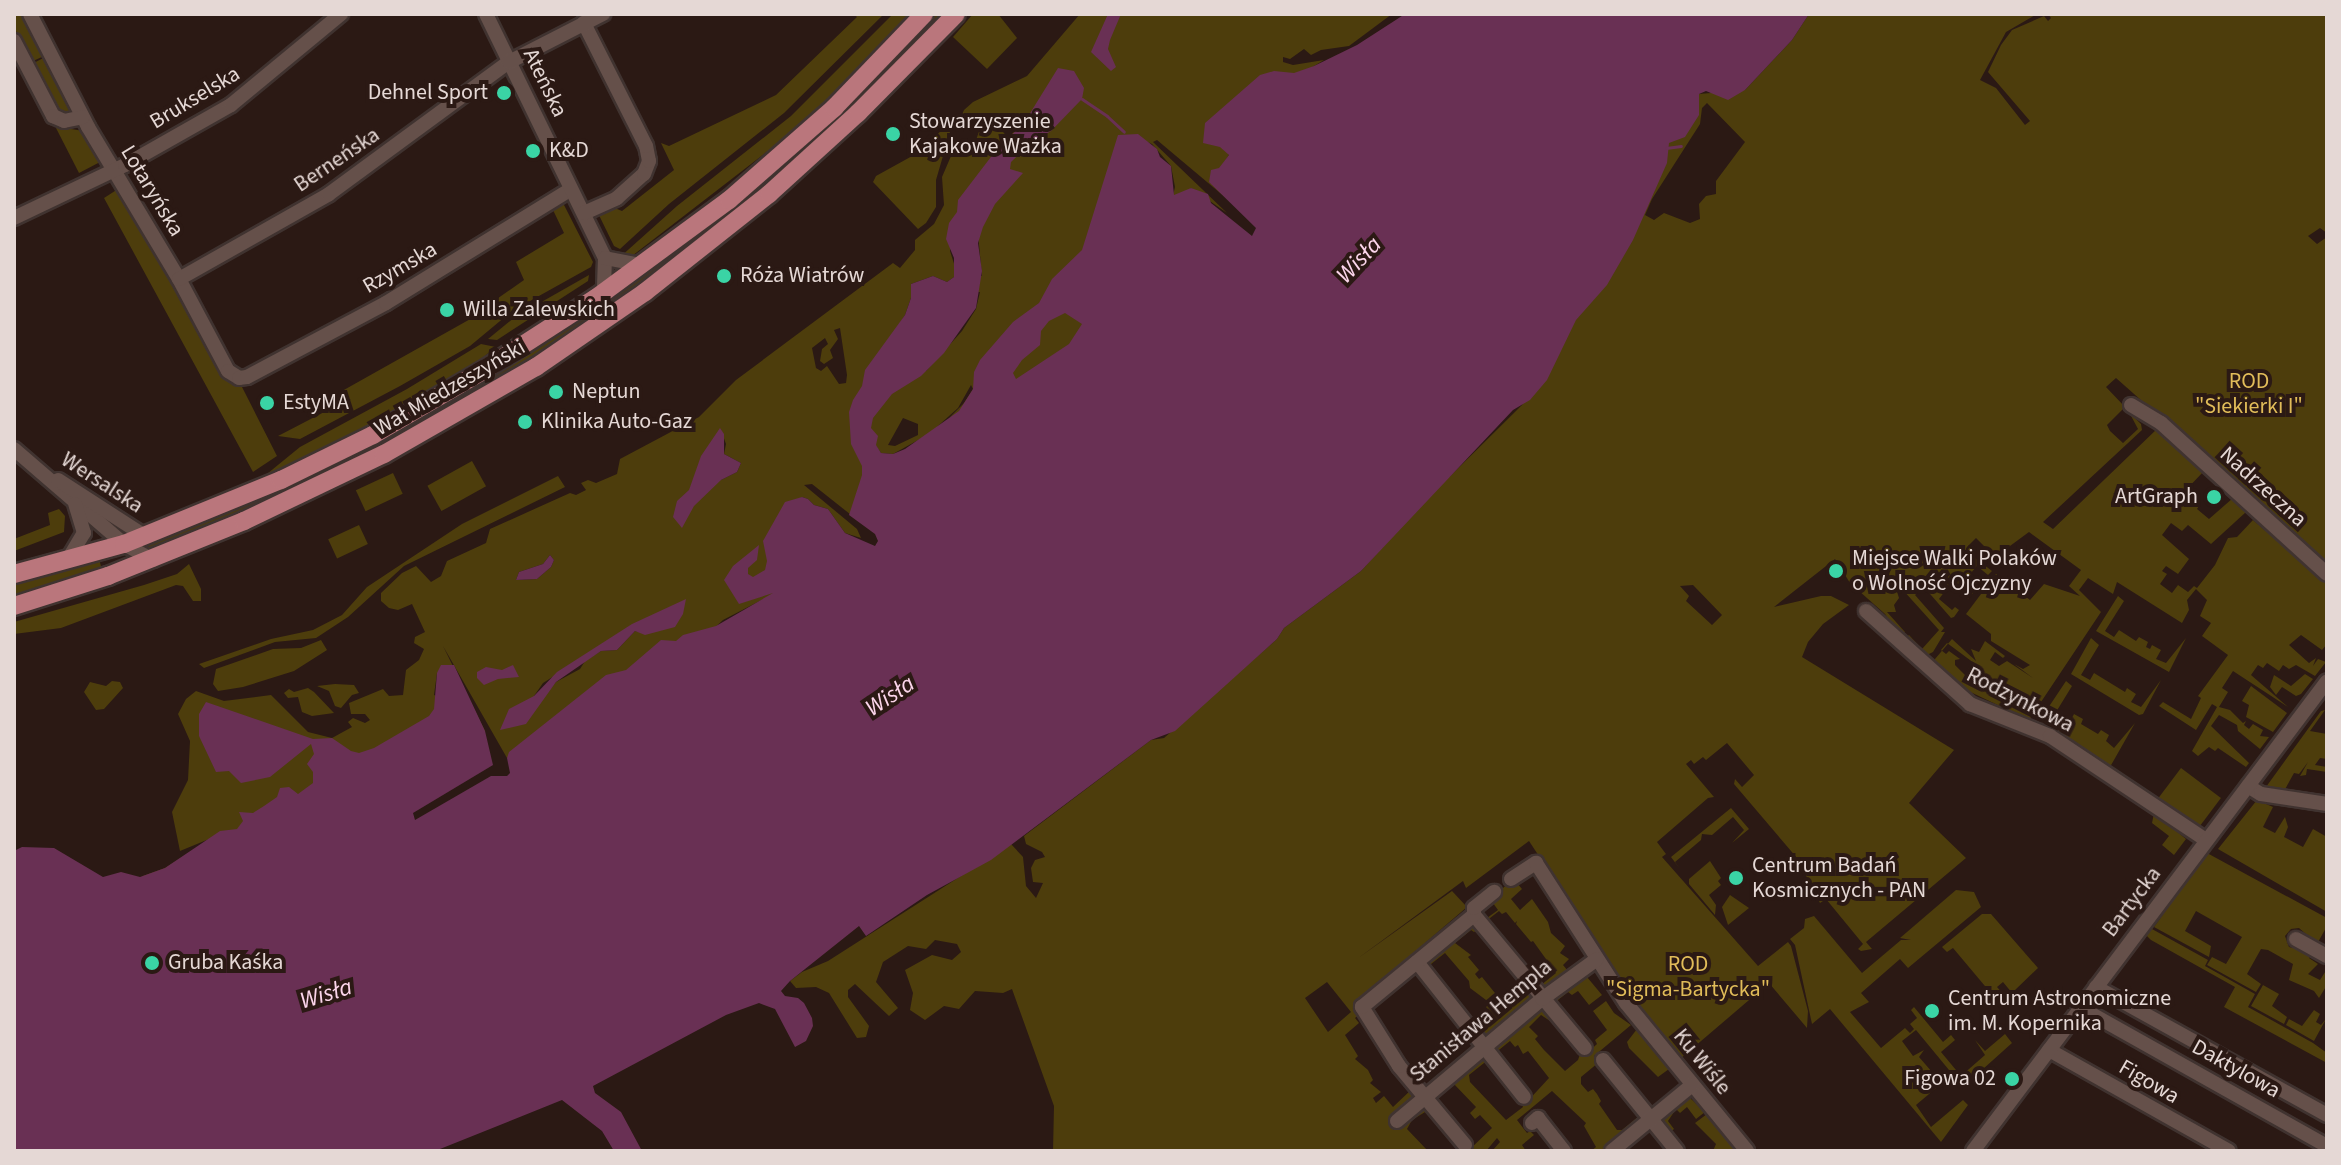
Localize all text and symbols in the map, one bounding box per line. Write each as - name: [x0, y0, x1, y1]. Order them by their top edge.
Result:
- street label: Ateńska: [517, 45, 573, 121]
- street label: Brukselska: [145, 61, 245, 135]
- place label: Dehnel Sport: [368, 80, 488, 106]
- marker: Dehnel Sport: [495, 84, 513, 102]
- place label: Stowarzyszenie Kajakowe Ważka: [909, 108, 1062, 160]
- street label: Berneńska: [289, 122, 385, 198]
- marker: Stowarzyszenie Kajakowe Ważka: [884, 125, 902, 143]
- place label: K&D: [549, 138, 589, 164]
- street label: Lotaryńska: [115, 141, 189, 241]
- marker: K&D: [524, 142, 542, 160]
- water label: Wisła: [1330, 231, 1388, 289]
- street label: Rzymska: [358, 236, 442, 300]
- place label: Róża Wiatrów: [740, 263, 864, 289]
- marker: Róża Wiatrów: [715, 267, 733, 285]
- place label: Willa Zalewskich: [463, 297, 615, 323]
- marker: Willa Zalewskich: [438, 301, 456, 319]
- street label: Wał Miedzeszyński: [370, 334, 530, 442]
- park label: ROD "Siekierki I": [2195, 368, 2303, 420]
- place label: Neptun: [572, 379, 640, 405]
- marker: Neptun: [547, 383, 565, 401]
- place label: EstyMA: [283, 390, 349, 416]
- marker: EstyMA: [258, 394, 276, 412]
- place label: Klinika Auto-Gaz: [541, 409, 692, 435]
- marker: Klinika Auto-Gaz: [516, 413, 534, 431]
- street label: Nadrzeczna: [2214, 441, 2312, 533]
- street label: Wersalska: [56, 447, 148, 519]
- place label: ArtGraph: [2115, 484, 2198, 510]
- marker: ArtGraph: [2205, 488, 2223, 506]
- place label: Miejsce Walki Polaków o Wolność Ojczyzny: [1852, 545, 2057, 596]
- marker: Miejsce Walki Polaków o Wolność Ojczyzny: [1827, 562, 1845, 580]
- street label: Rodzynkowa: [1962, 662, 2078, 738]
- water label: Wisła: [860, 669, 920, 723]
- place label: Centrum Badań Kosmicznych - PAN: [1752, 852, 1926, 904]
- street label: Bartycka: [2097, 862, 2167, 942]
- marker: Centrum Badań Kosmicznych - PAN: [1727, 869, 1745, 887]
- place label: Gruba Kaśka: [168, 950, 283, 976]
- park label: ROD "Sigma-Bartycka": [1606, 951, 1770, 1002]
- marker: Gruba Kaśka: [143, 954, 161, 972]
- street label: Stanisława Hempla: [1405, 954, 1557, 1088]
- water label: Wisła: [296, 972, 356, 1016]
- place label: Centrum Astronomiczne im. M. Kopernika: [1948, 985, 2171, 1036]
- marker: Centrum Astronomiczne im. M. Kopernika: [1923, 1002, 1941, 1020]
- street label: Ku Wiśle: [1667, 1024, 1737, 1100]
- street label: Daktylowa: [2187, 1034, 2285, 1104]
- street label: Figowa: [2114, 1054, 2184, 1110]
- place label: Figowa 02: [1904, 1066, 1996, 1092]
- marker: Figowa 02: [2003, 1070, 2021, 1088]

